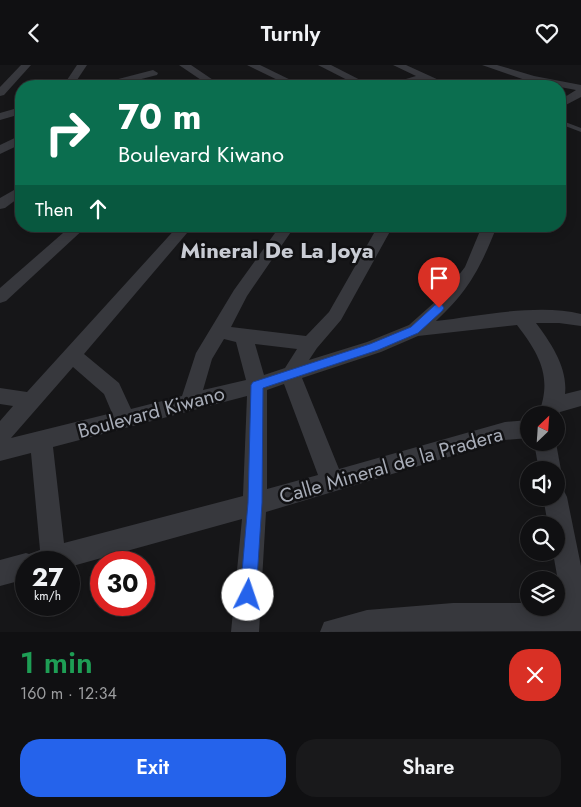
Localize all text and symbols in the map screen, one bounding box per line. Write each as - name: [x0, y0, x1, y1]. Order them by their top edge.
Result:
- text: Turnly: [261, 17, 320, 49]
- icon: back: [20, 19, 48, 47]
- icon: heart: [533, 19, 561, 47]
- text: 70 m: [118, 92, 201, 142]
- icon: right: [35, 100, 100, 165]
- text: Boulevard Kiwano: [118, 138, 284, 170]
- icon: ahead: [84, 195, 112, 223]
- text: Then: [35, 196, 74, 223]
- district label: Mineral De La Joya: [180, 234, 374, 266]
- pin: [418, 257, 460, 308]
- icon: arrive: [425, 264, 453, 292]
- street label: Boulevard Kiwano: [74, 379, 228, 446]
- north arrow: [520, 406, 565, 451]
- map controls: [520, 406, 565, 616]
- street label: Calle Mineral de la Pradera: [276, 420, 506, 511]
- button: sound: [520, 461, 565, 506]
- button: search: [520, 516, 565, 561]
- speed limit sign: 30: [90, 551, 155, 616]
- text: 27: [32, 559, 63, 595]
- position arrow: [221, 568, 273, 620]
- button: layers: [520, 571, 565, 616]
- text: km/h: [34, 587, 61, 605]
- text: 1 min: [20, 641, 93, 684]
- button: close: [509, 649, 561, 701]
- text: 160 m · 12:34: [20, 682, 117, 705]
- button: Exit: [20, 739, 286, 797]
- button: Share: [296, 739, 561, 797]

